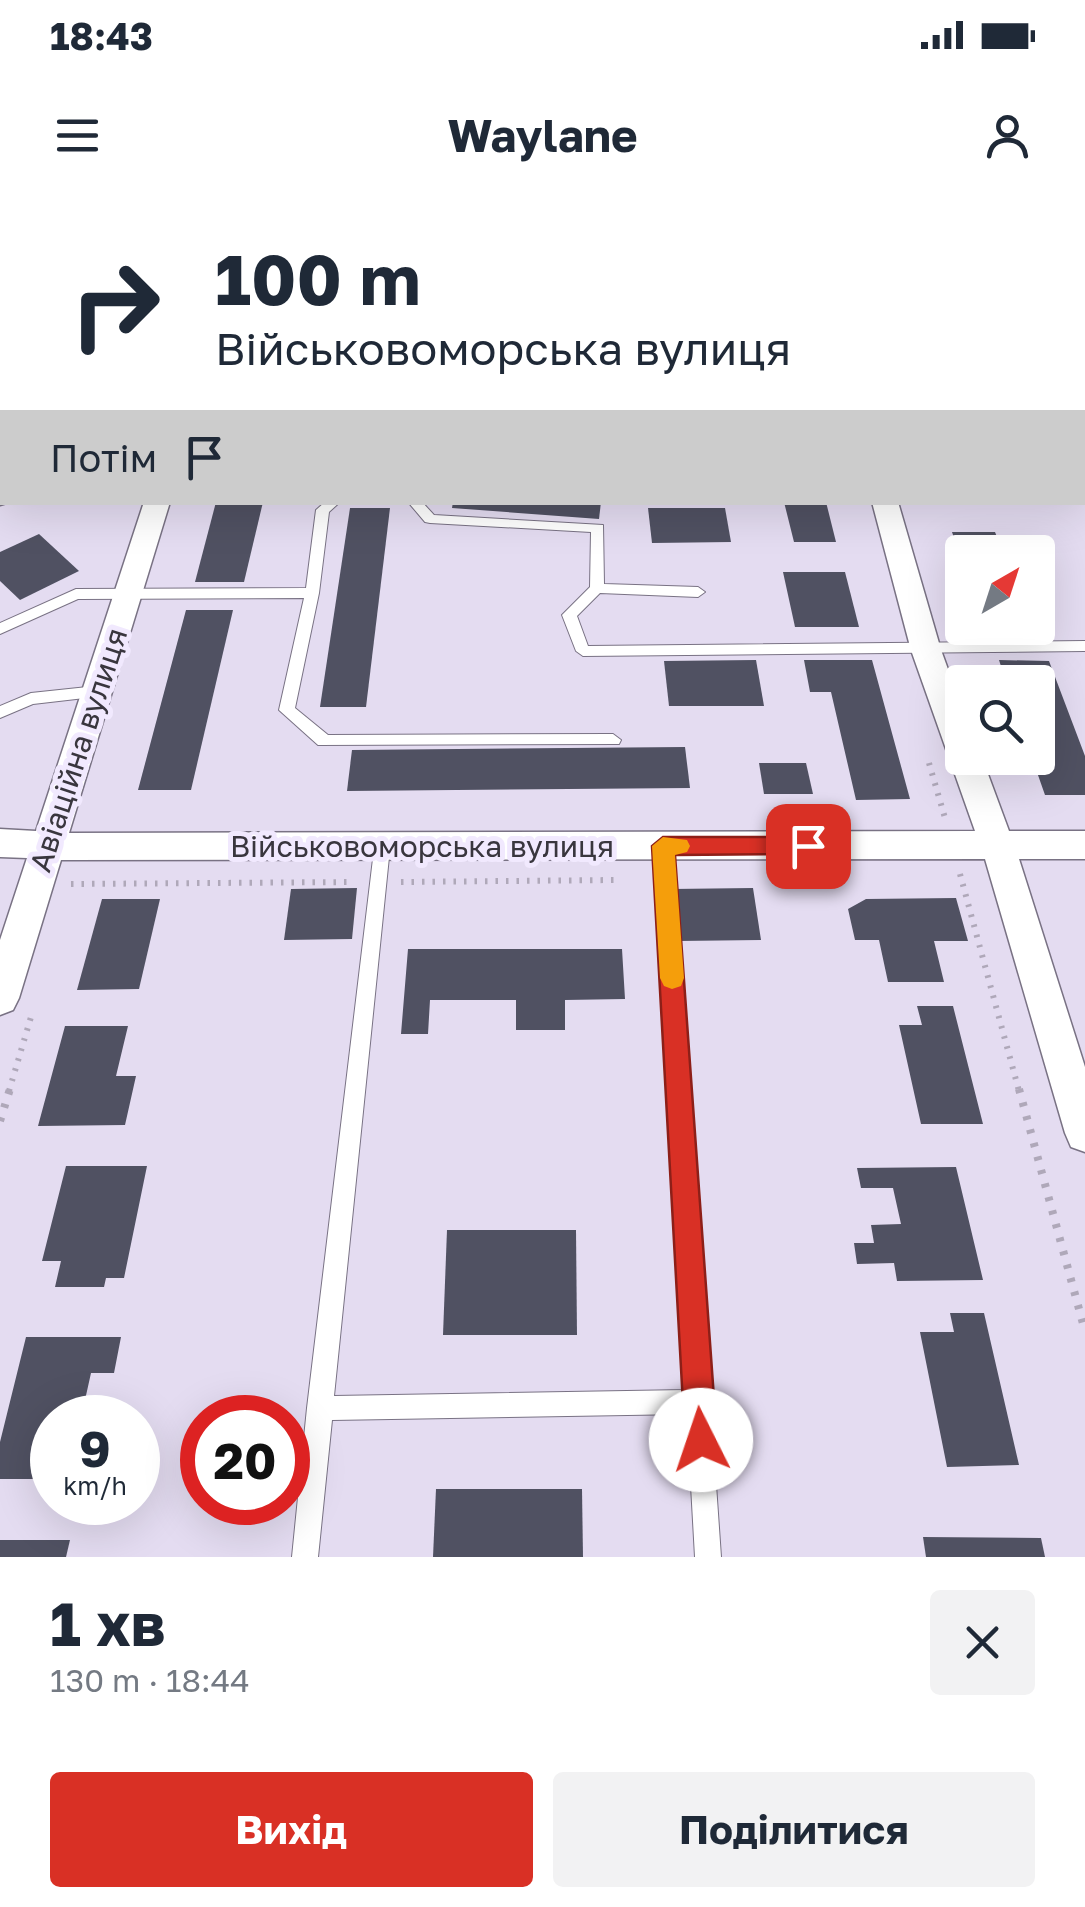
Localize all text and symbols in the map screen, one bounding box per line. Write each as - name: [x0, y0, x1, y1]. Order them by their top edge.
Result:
- text: 18:43: [50, 13, 153, 58]
- icon: menu: [50, 108, 105, 163]
- text: Waylane: [447, 108, 638, 162]
- icon: person: [980, 108, 1035, 163]
- text: 100 m: [215, 236, 421, 320]
- icon: right: [50, 240, 180, 370]
- text: Військовоморська вулиця: [215, 321, 791, 375]
- icon: arrive: [177, 430, 232, 485]
- text: Потім: [50, 435, 157, 480]
- north arrow: [945, 535, 1055, 645]
- map controls: [945, 535, 1055, 775]
- street label: Авіаційна вулиця: [22, 623, 134, 876]
- button: search: [945, 665, 1055, 775]
- pin: [766, 804, 851, 889]
- icon: arrive: [781, 819, 836, 874]
- street label: Військовоморська вулиця: [230, 828, 614, 864]
- position arrow: [649, 1388, 753, 1492]
- speed limit sign: 20: [180, 1395, 310, 1525]
- text: 9: [79, 1418, 111, 1478]
- text: km/h: [63, 1470, 127, 1501]
- text: 1 хв: [50, 1587, 166, 1659]
- button: close: [930, 1590, 1035, 1695]
- text: 130 m · 18:44: [50, 1661, 250, 1699]
- button: Вихід: [50, 1772, 533, 1887]
- button: Поділитися: [553, 1772, 1035, 1887]

